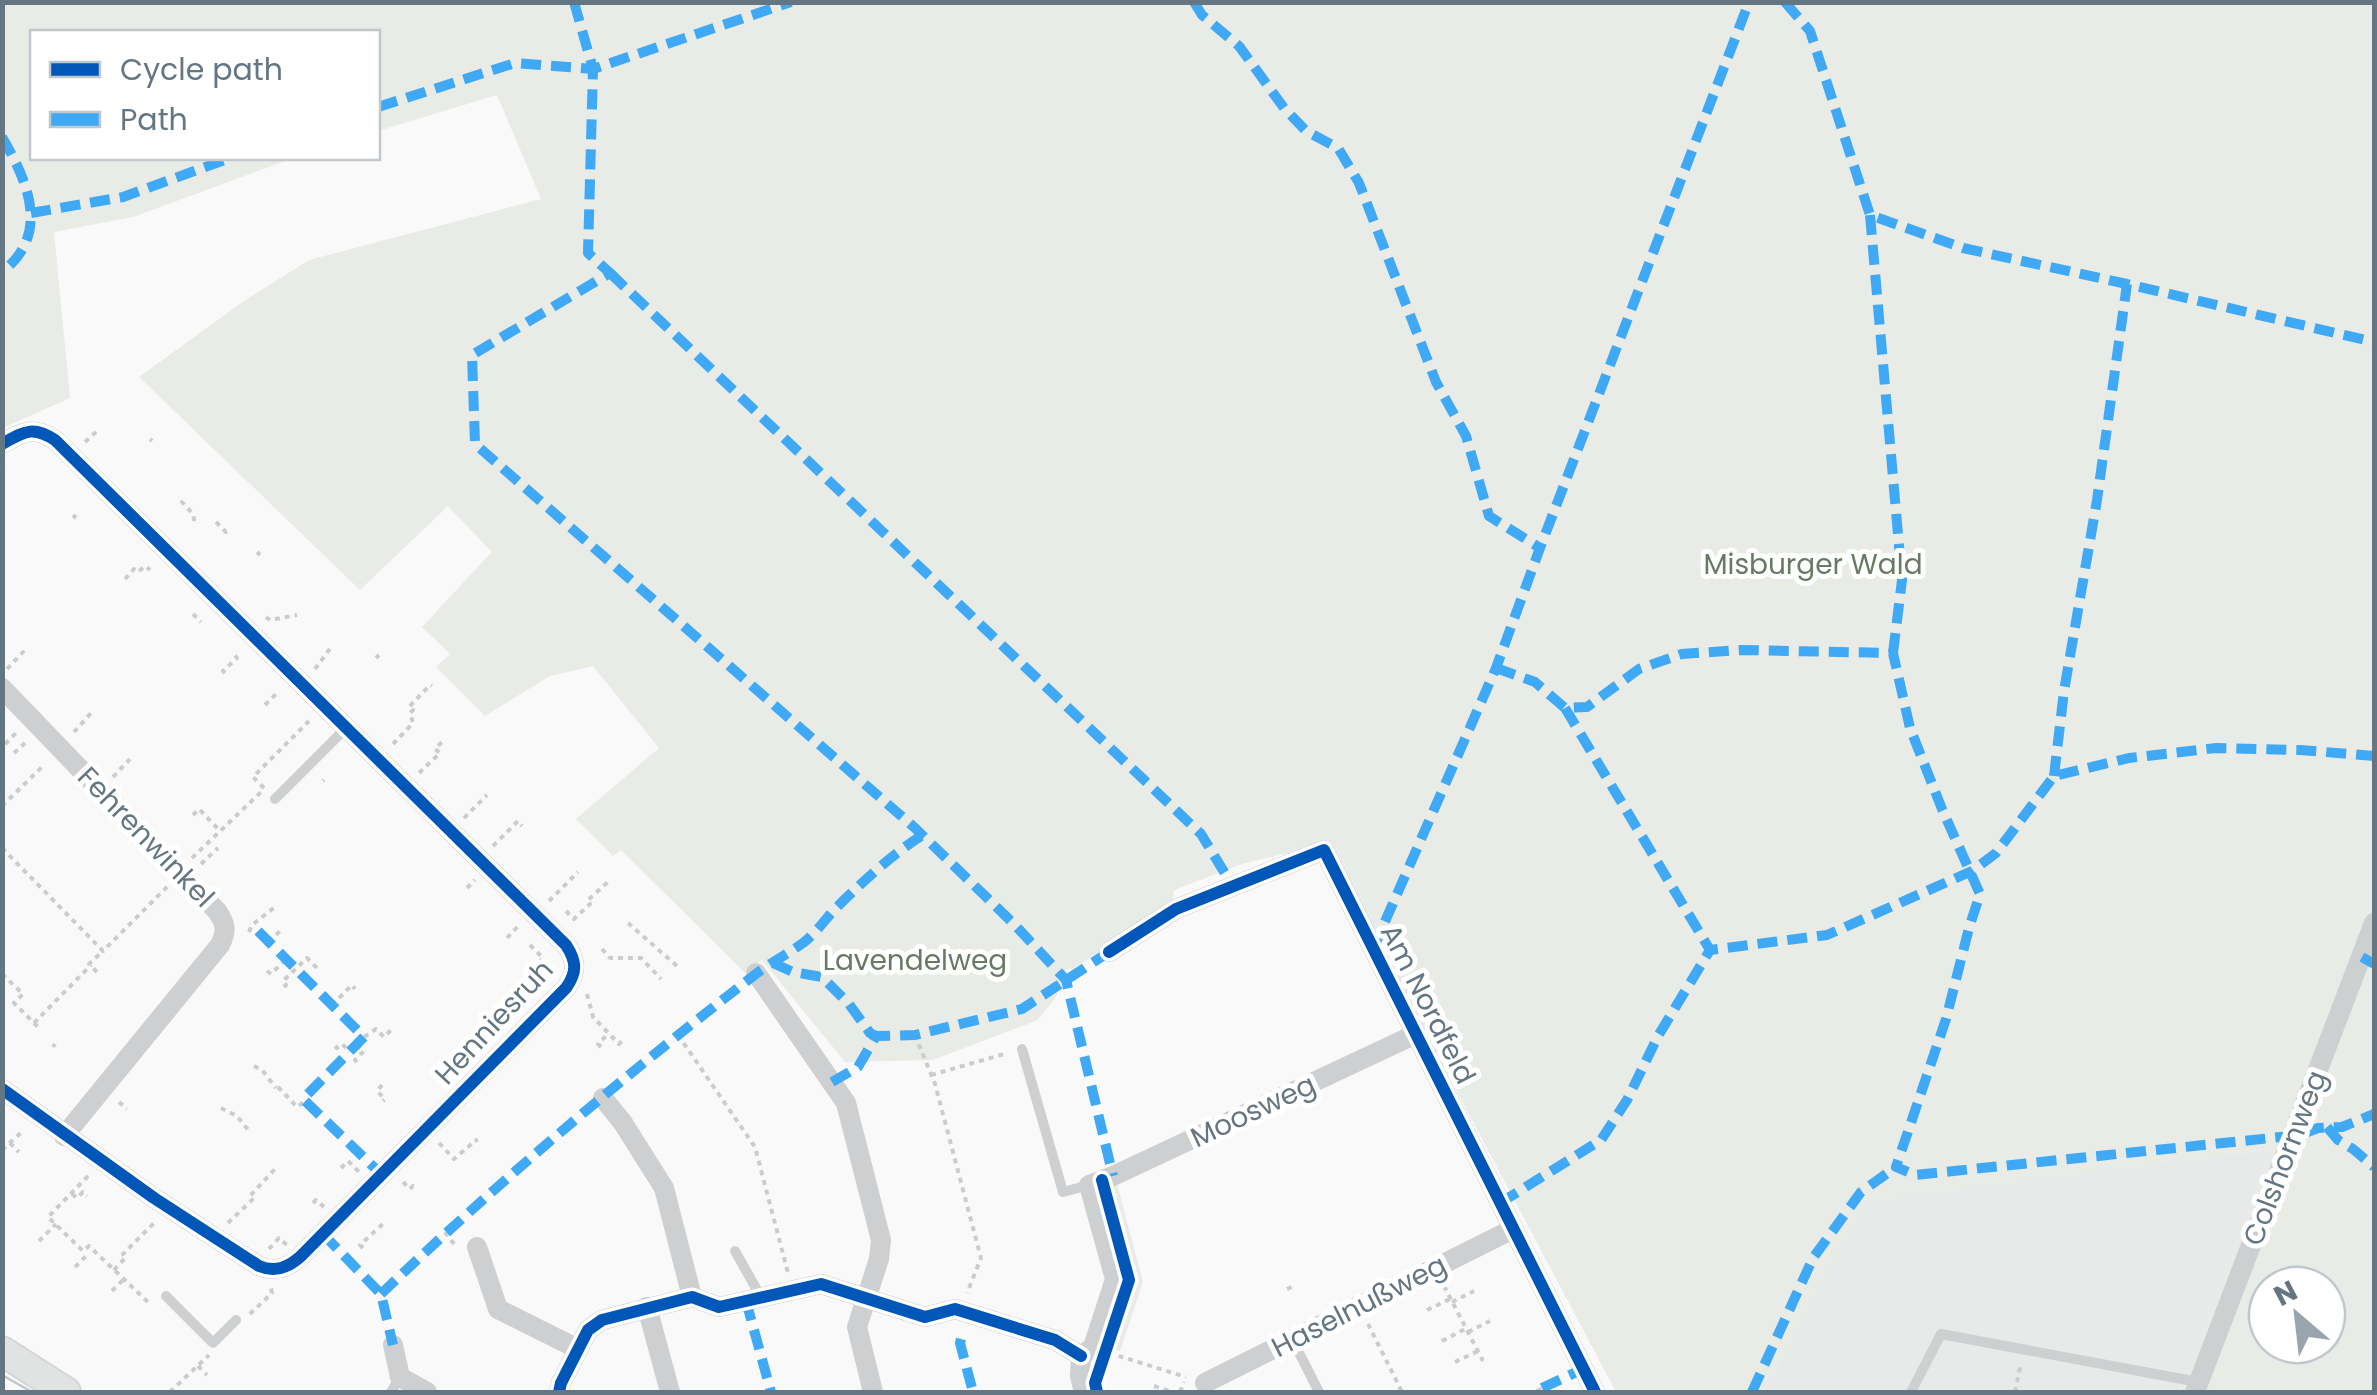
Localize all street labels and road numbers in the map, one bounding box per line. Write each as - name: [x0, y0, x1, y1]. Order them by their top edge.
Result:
- street label: Fehrenwinkel: [69, 758, 223, 916]
- street label: Am Nordfeld: [1371, 917, 1485, 1091]
- street label: Henniesruh: [426, 951, 562, 1093]
- street label: Moosweg: [1184, 1065, 1322, 1157]
- street label: Colshornweg: [2234, 1065, 2336, 1251]
- street label: Haselnußweg: [1265, 1245, 1453, 1367]

